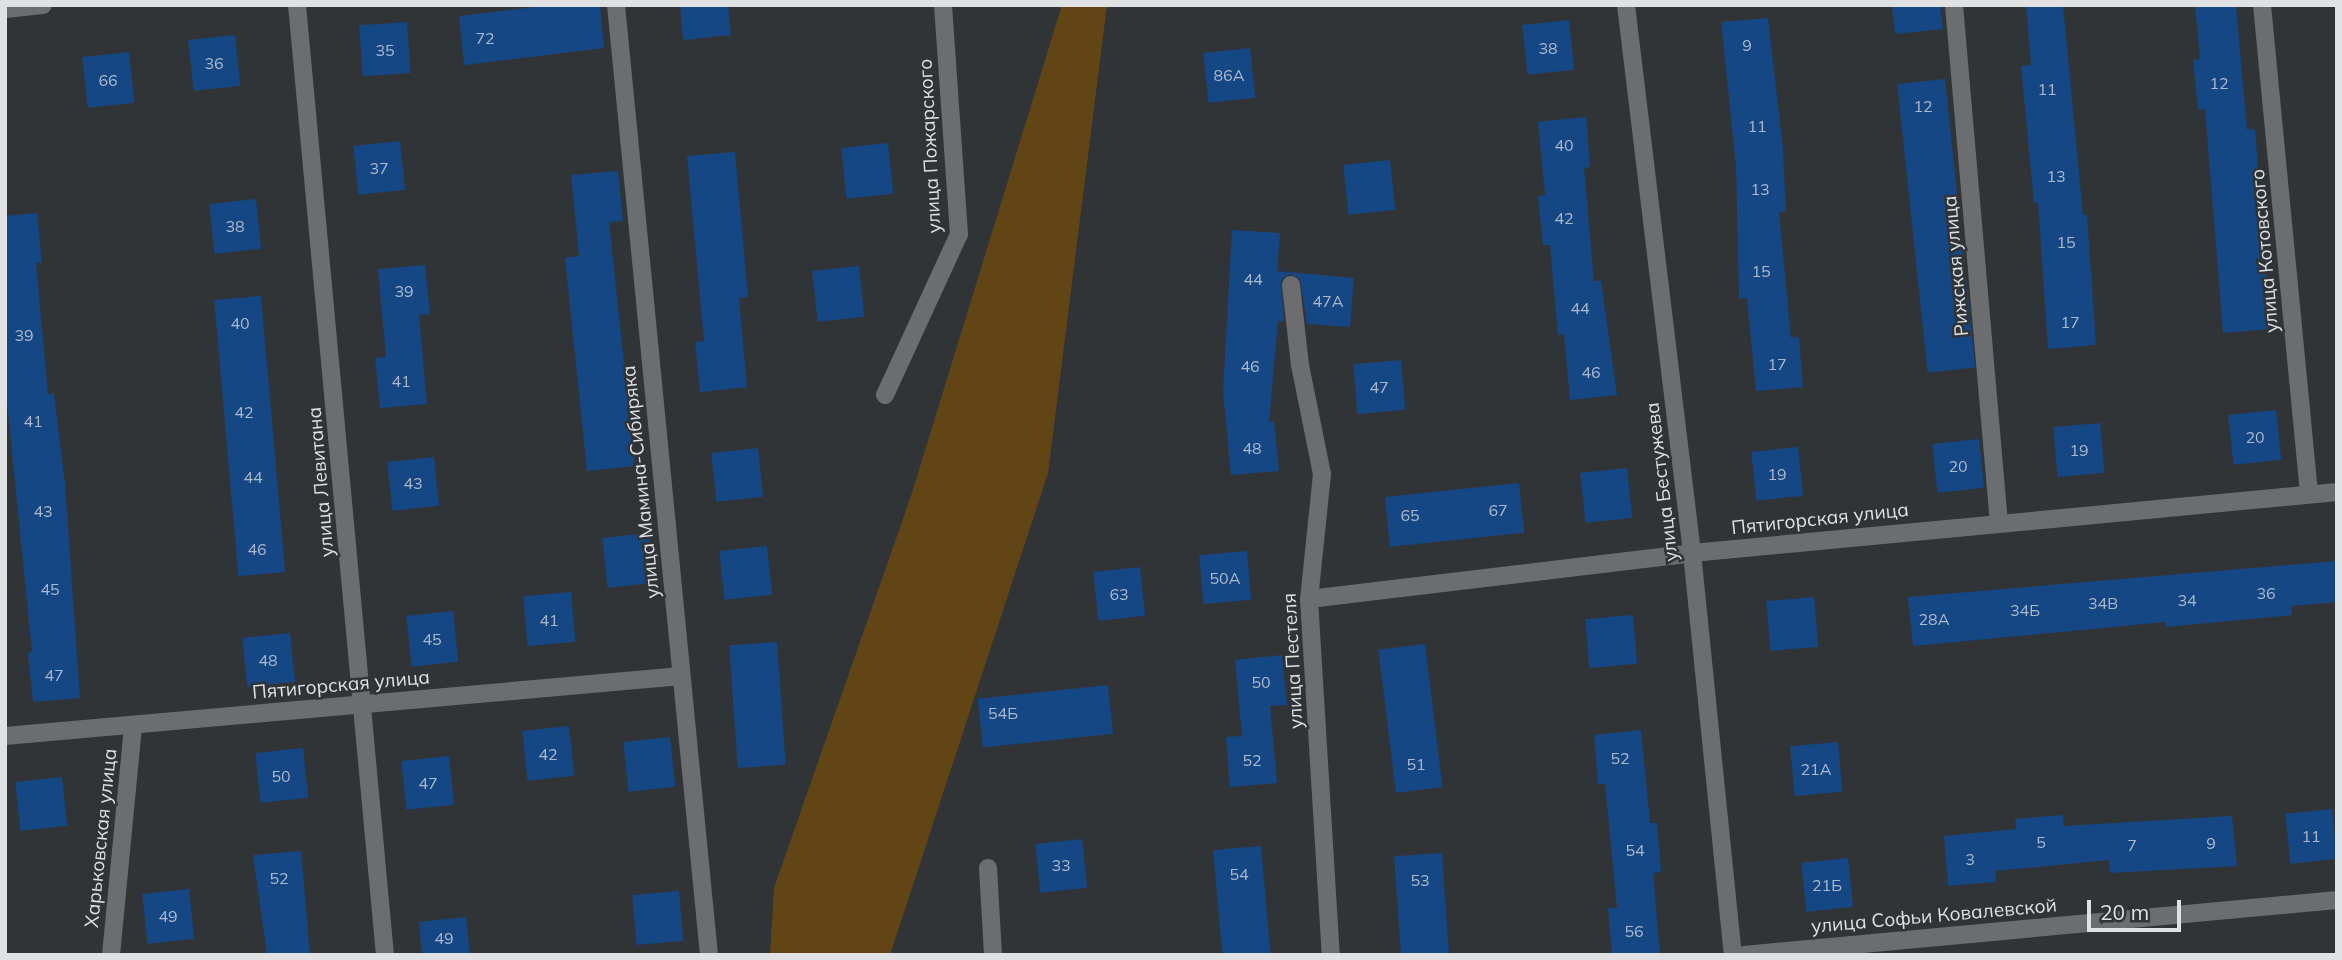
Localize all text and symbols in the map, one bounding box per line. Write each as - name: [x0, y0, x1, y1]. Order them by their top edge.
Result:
- house number: 72: [475, 28, 495, 48]
- house number: 9: [1742, 35, 1752, 55]
- house number: 38: [1538, 38, 1558, 58]
- house number: 35: [375, 40, 395, 60]
- house number: 36: [204, 53, 224, 73]
- street label: улица Пожарского: [914, 58, 946, 234]
- house number: 86А: [1214, 65, 1244, 85]
- house number: 66: [98, 70, 118, 90]
- house number: 12: [2209, 73, 2229, 93]
- house number: 11: [2037, 79, 2057, 99]
- house number: 12: [1913, 96, 1933, 116]
- house number: 11: [1747, 116, 1767, 136]
- house number: 40: [1554, 135, 1574, 155]
- house number: 37: [369, 158, 389, 178]
- house number: 13: [2046, 166, 2066, 186]
- street label: улица Котовского: [2246, 168, 2284, 334]
- house number: 13: [1750, 179, 1770, 199]
- street label: Рижская улица: [1938, 195, 1974, 337]
- house number: 42: [1554, 208, 1574, 228]
- house number: 38: [225, 216, 245, 236]
- house number: 15: [2056, 232, 2076, 252]
- house number: 15: [1751, 261, 1771, 281]
- house number: 44: [1243, 269, 1263, 289]
- house number: 39: [394, 281, 414, 301]
- house number: 47А: [1313, 291, 1343, 311]
- house number: 44: [1570, 298, 1590, 318]
- house number: 17: [2060, 312, 2080, 332]
- house number: 40: [230, 313, 250, 333]
- house number: 39: [14, 325, 34, 345]
- house number: 17: [1767, 354, 1787, 374]
- house number: 46: [1240, 356, 1260, 376]
- house number: 46: [1581, 362, 1601, 382]
- street label: улица Мамина-Сибиряка: [617, 365, 665, 599]
- house number: 41: [391, 371, 411, 391]
- house number: 47: [1369, 377, 1389, 397]
- street label: улица Бестужева: [1641, 401, 1683, 563]
- house number: 42: [234, 402, 254, 422]
- street label: улица Левитана: [303, 406, 339, 558]
- house number: 41: [23, 411, 43, 431]
- house number: 20: [2245, 427, 2265, 447]
- house number: 48: [1242, 438, 1262, 458]
- house number: 19: [2069, 440, 2089, 460]
- house number: 20: [1948, 456, 1968, 476]
- house number: 19: [1767, 464, 1787, 484]
- house number: 44: [243, 467, 263, 487]
- house number: 43: [403, 473, 423, 493]
- street label: Пятигорская улица: [1730, 498, 1910, 540]
- house number: 67: [1488, 500, 1508, 520]
- house number: 43: [33, 501, 53, 521]
- house number: 65: [1400, 505, 1420, 525]
- house number: 46: [247, 539, 267, 559]
- house number: 50А: [1210, 568, 1240, 588]
- house number: 45: [40, 579, 60, 599]
- house number: 36: [2256, 583, 2276, 603]
- house number: 63: [1109, 584, 1129, 604]
- house number: 34: [2177, 590, 2197, 610]
- street label: улица Пестеля: [1278, 593, 1308, 729]
- house number: 34В: [2088, 593, 2118, 613]
- house number: 34Б: [2010, 600, 2040, 620]
- house number: 28А: [1919, 609, 1949, 629]
- house number: 41: [539, 610, 559, 630]
- house number: 45: [422, 629, 442, 649]
- house number: 48: [258, 650, 278, 670]
- house number: 47: [44, 665, 64, 685]
- street label: Пятигорская улица: [251, 666, 431, 704]
- house number: 50: [1251, 672, 1271, 692]
- house number: 54Б: [988, 703, 1018, 723]
- house number: 42: [538, 744, 558, 764]
- street label: Харьковская улица: [80, 747, 122, 929]
- house number: 52: [1610, 748, 1630, 768]
- house number: 52: [1242, 750, 1262, 770]
- house number: 51: [1406, 754, 1426, 774]
- house number: 21А: [1801, 759, 1831, 779]
- house number: 50: [271, 766, 291, 786]
- house number: 47: [418, 773, 438, 793]
- house number: 11: [2301, 826, 2321, 846]
- house number: 5: [2036, 832, 2046, 852]
- house number: 9: [2206, 833, 2216, 853]
- house number: 7: [2127, 835, 2137, 855]
- house number: 54: [1625, 840, 1645, 860]
- house number: 3: [1965, 849, 1975, 869]
- house number: 33: [1051, 855, 1071, 875]
- house number: 54: [1229, 864, 1249, 884]
- house number: 52: [269, 868, 289, 888]
- house number: 53: [1410, 870, 1430, 890]
- house number: 21Б: [1812, 875, 1842, 895]
- scale bar: [2090, 886, 2184, 930]
- street label: улица Софьи Ковалевской: [1810, 894, 2058, 938]
- text: 20 m: [2100, 899, 2149, 925]
- house number: 49: [158, 906, 178, 926]
- house number: 56: [1624, 921, 1644, 941]
- house number: 49: [434, 928, 454, 948]

